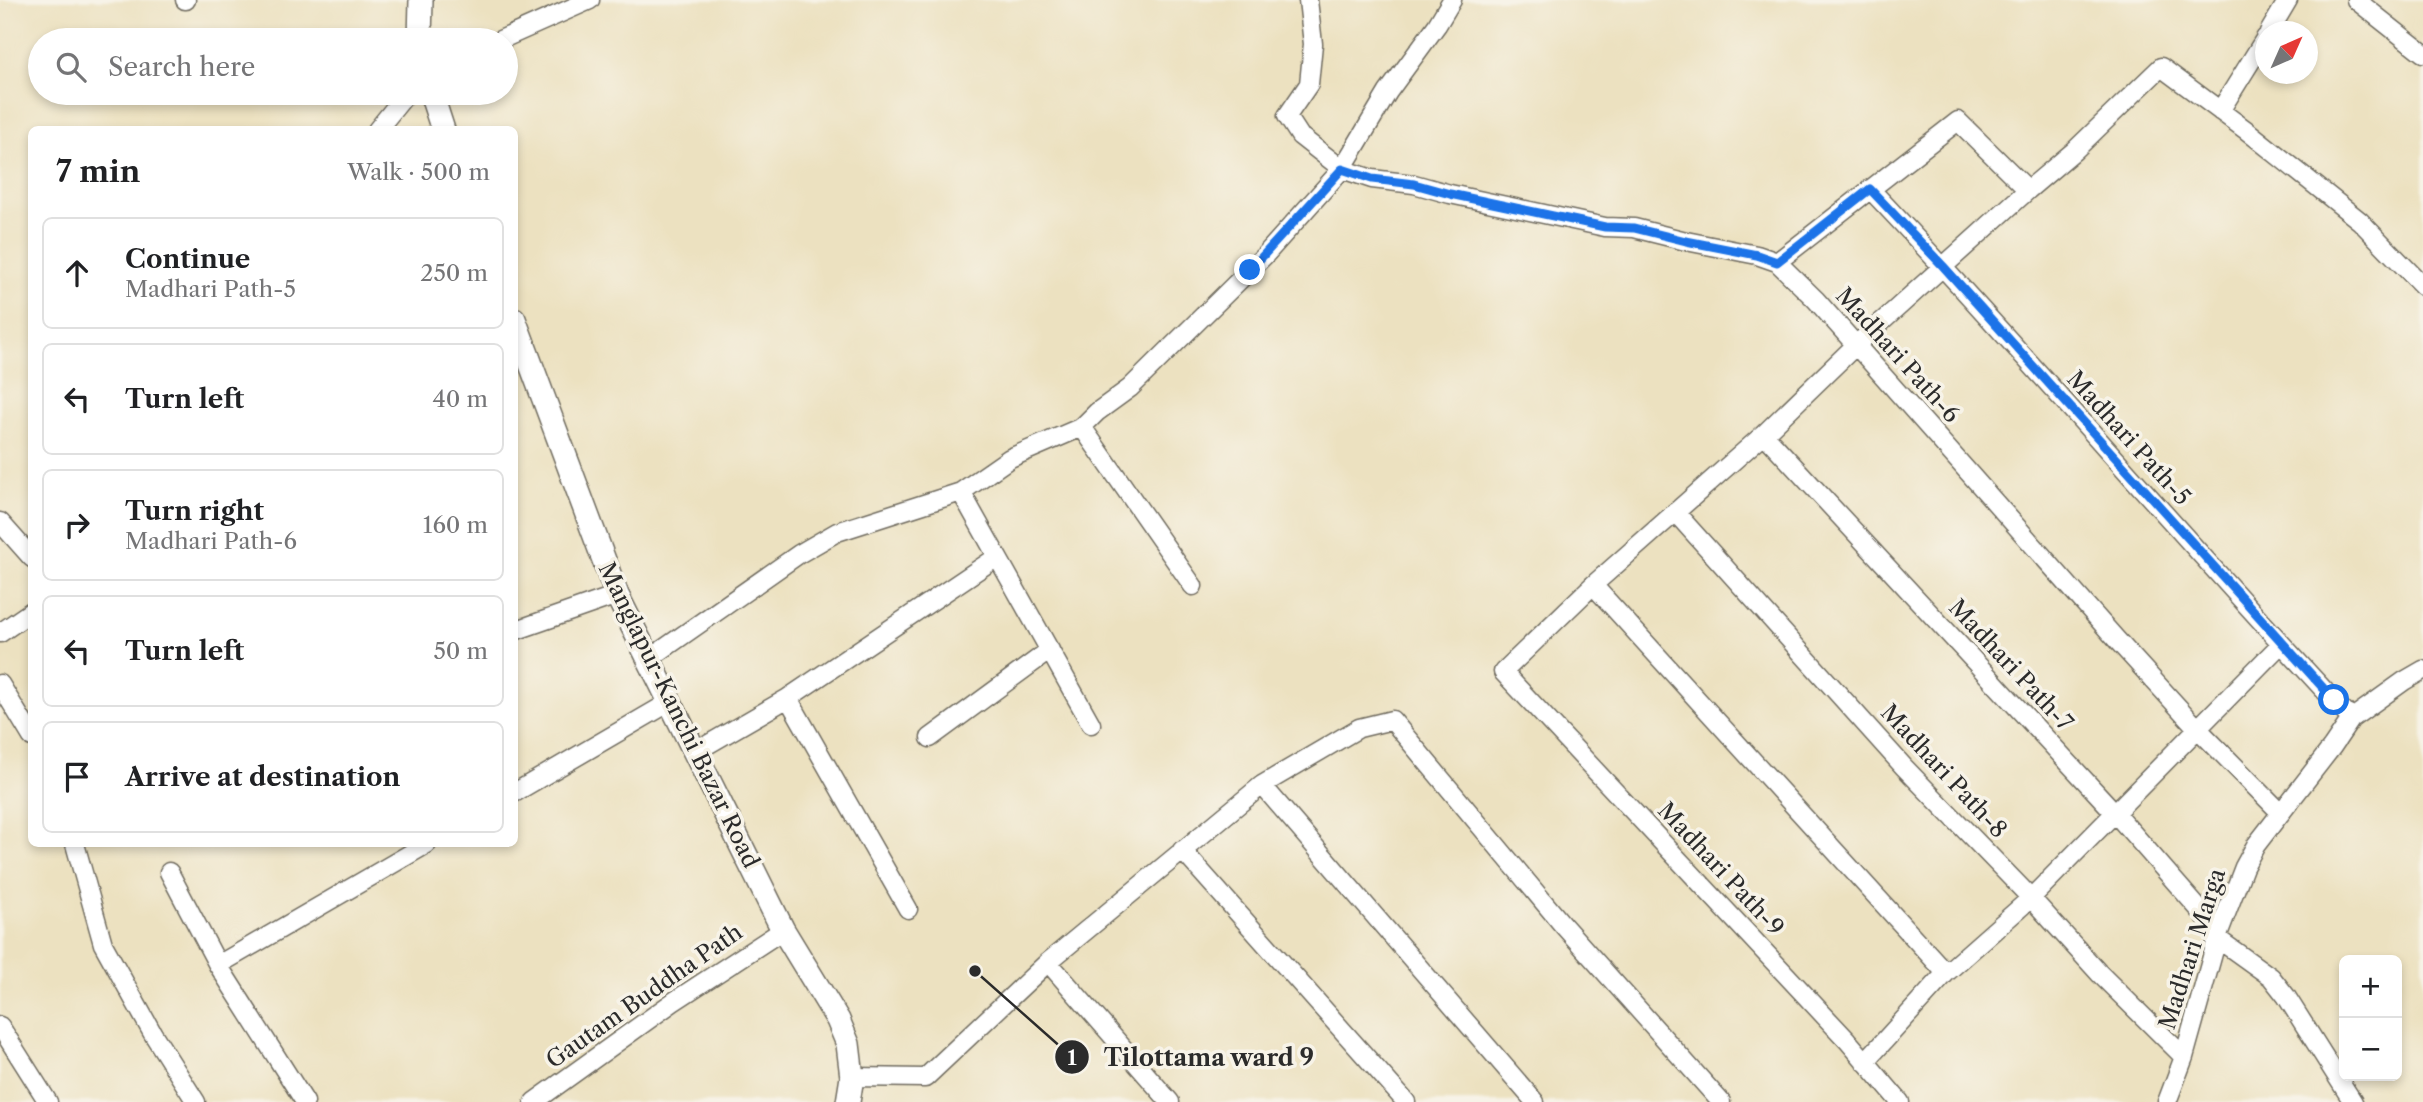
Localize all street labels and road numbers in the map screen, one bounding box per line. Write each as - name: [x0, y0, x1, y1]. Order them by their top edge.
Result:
- street label: Madhari Path-6: [1830, 282, 1966, 428]
- street label: Madhari Path-5: [2061, 365, 2197, 511]
- street label: Manglapur-Kanchi Bazar Road: [593, 558, 765, 872]
- street label: Madhari Path-7: [1943, 594, 2079, 737]
- street label: Madhari Path-8: [1875, 698, 2013, 844]
- street label: Madhari Path-9: [1652, 797, 1790, 941]
- street label: Madhari Marga: [2153, 864, 2231, 1033]
- street label: Gautam Buddha Path: [541, 918, 747, 1074]

